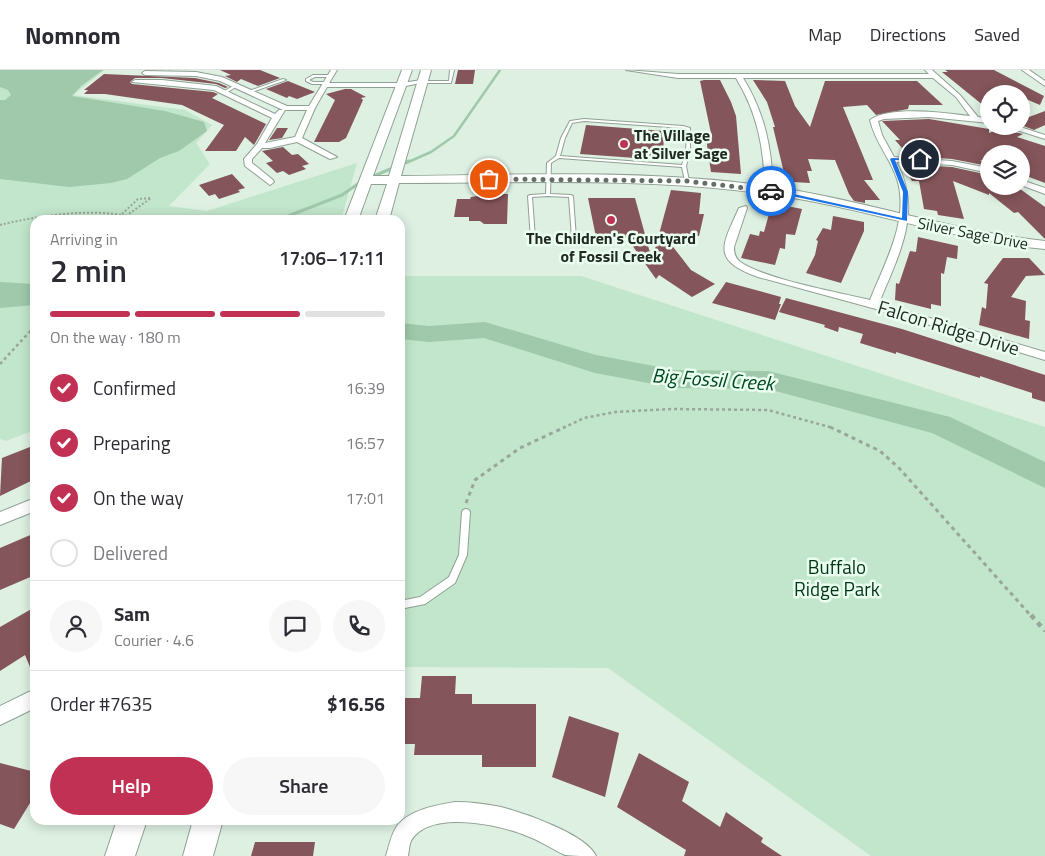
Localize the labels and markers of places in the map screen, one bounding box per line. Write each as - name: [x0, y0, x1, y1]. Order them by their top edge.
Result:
- place label: The Village at Silver Sage: [634, 123, 728, 165]
- marker: The Village at Silver Sage: [618, 138, 630, 150]
- pin: [899, 138, 941, 180]
- pin: [468, 158, 510, 200]
- marker: The Children's Courtyard of Fossil Creek: [605, 214, 617, 226]
- place label: The Children's Courtyard of Fossil Creek: [526, 226, 696, 268]

